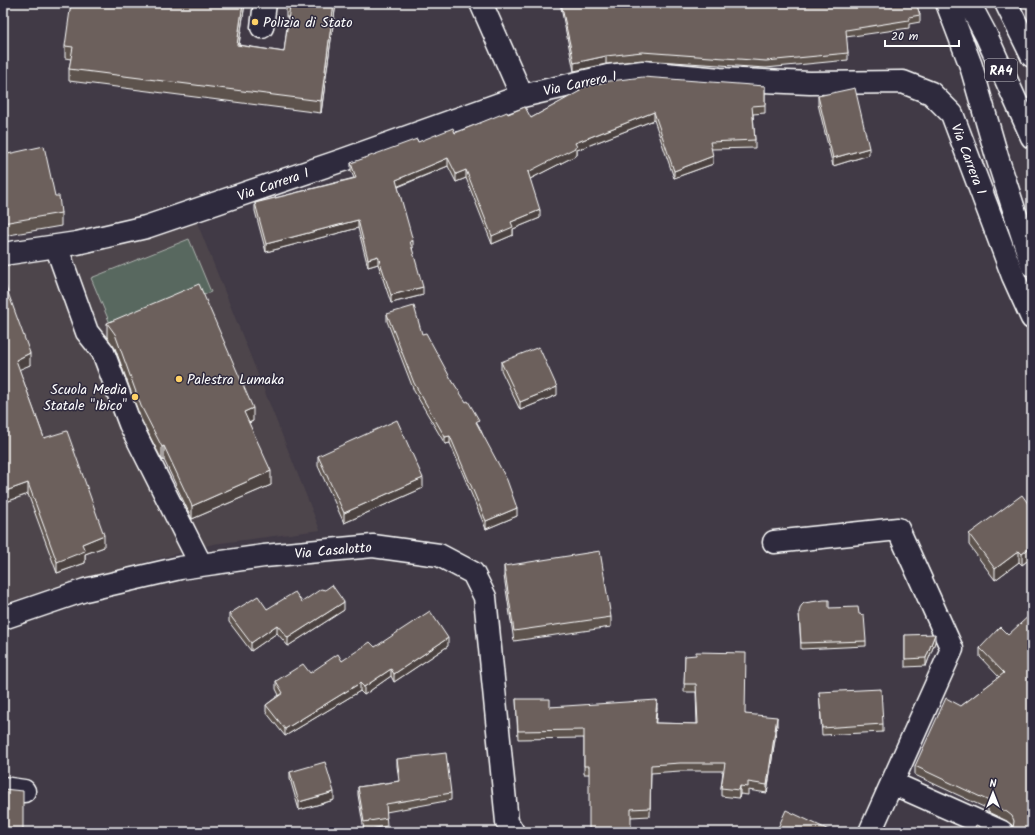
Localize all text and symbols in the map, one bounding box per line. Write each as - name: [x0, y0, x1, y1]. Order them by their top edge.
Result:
- place label: Polizia di Stato: [263, 12, 353, 34]
- marker: Polizia di Stato: [250, 17, 260, 27]
- scale bar: [885, 22, 959, 48]
- text: 20 m: [891, 27, 919, 46]
- road number: RA4: [985, 59, 1017, 81]
- street label: Via Carrera I: [541, 65, 619, 102]
- street label: Via Carrera I: [944, 121, 992, 198]
- street label: Via Carrera I: [234, 162, 312, 207]
- place label: Palestra Lumaka: [187, 369, 284, 391]
- marker: Palestra Lumaka: [174, 374, 184, 384]
- place label: Scuola Media Statale "Ibico": [43, 379, 127, 417]
- marker: Scuola Media Statale "Ibico": [130, 392, 140, 402]
- street label: Via Casalotto: [294, 537, 373, 565]
- north arrow: [973, 773, 1013, 813]
- text: N: [990, 775, 997, 793]

